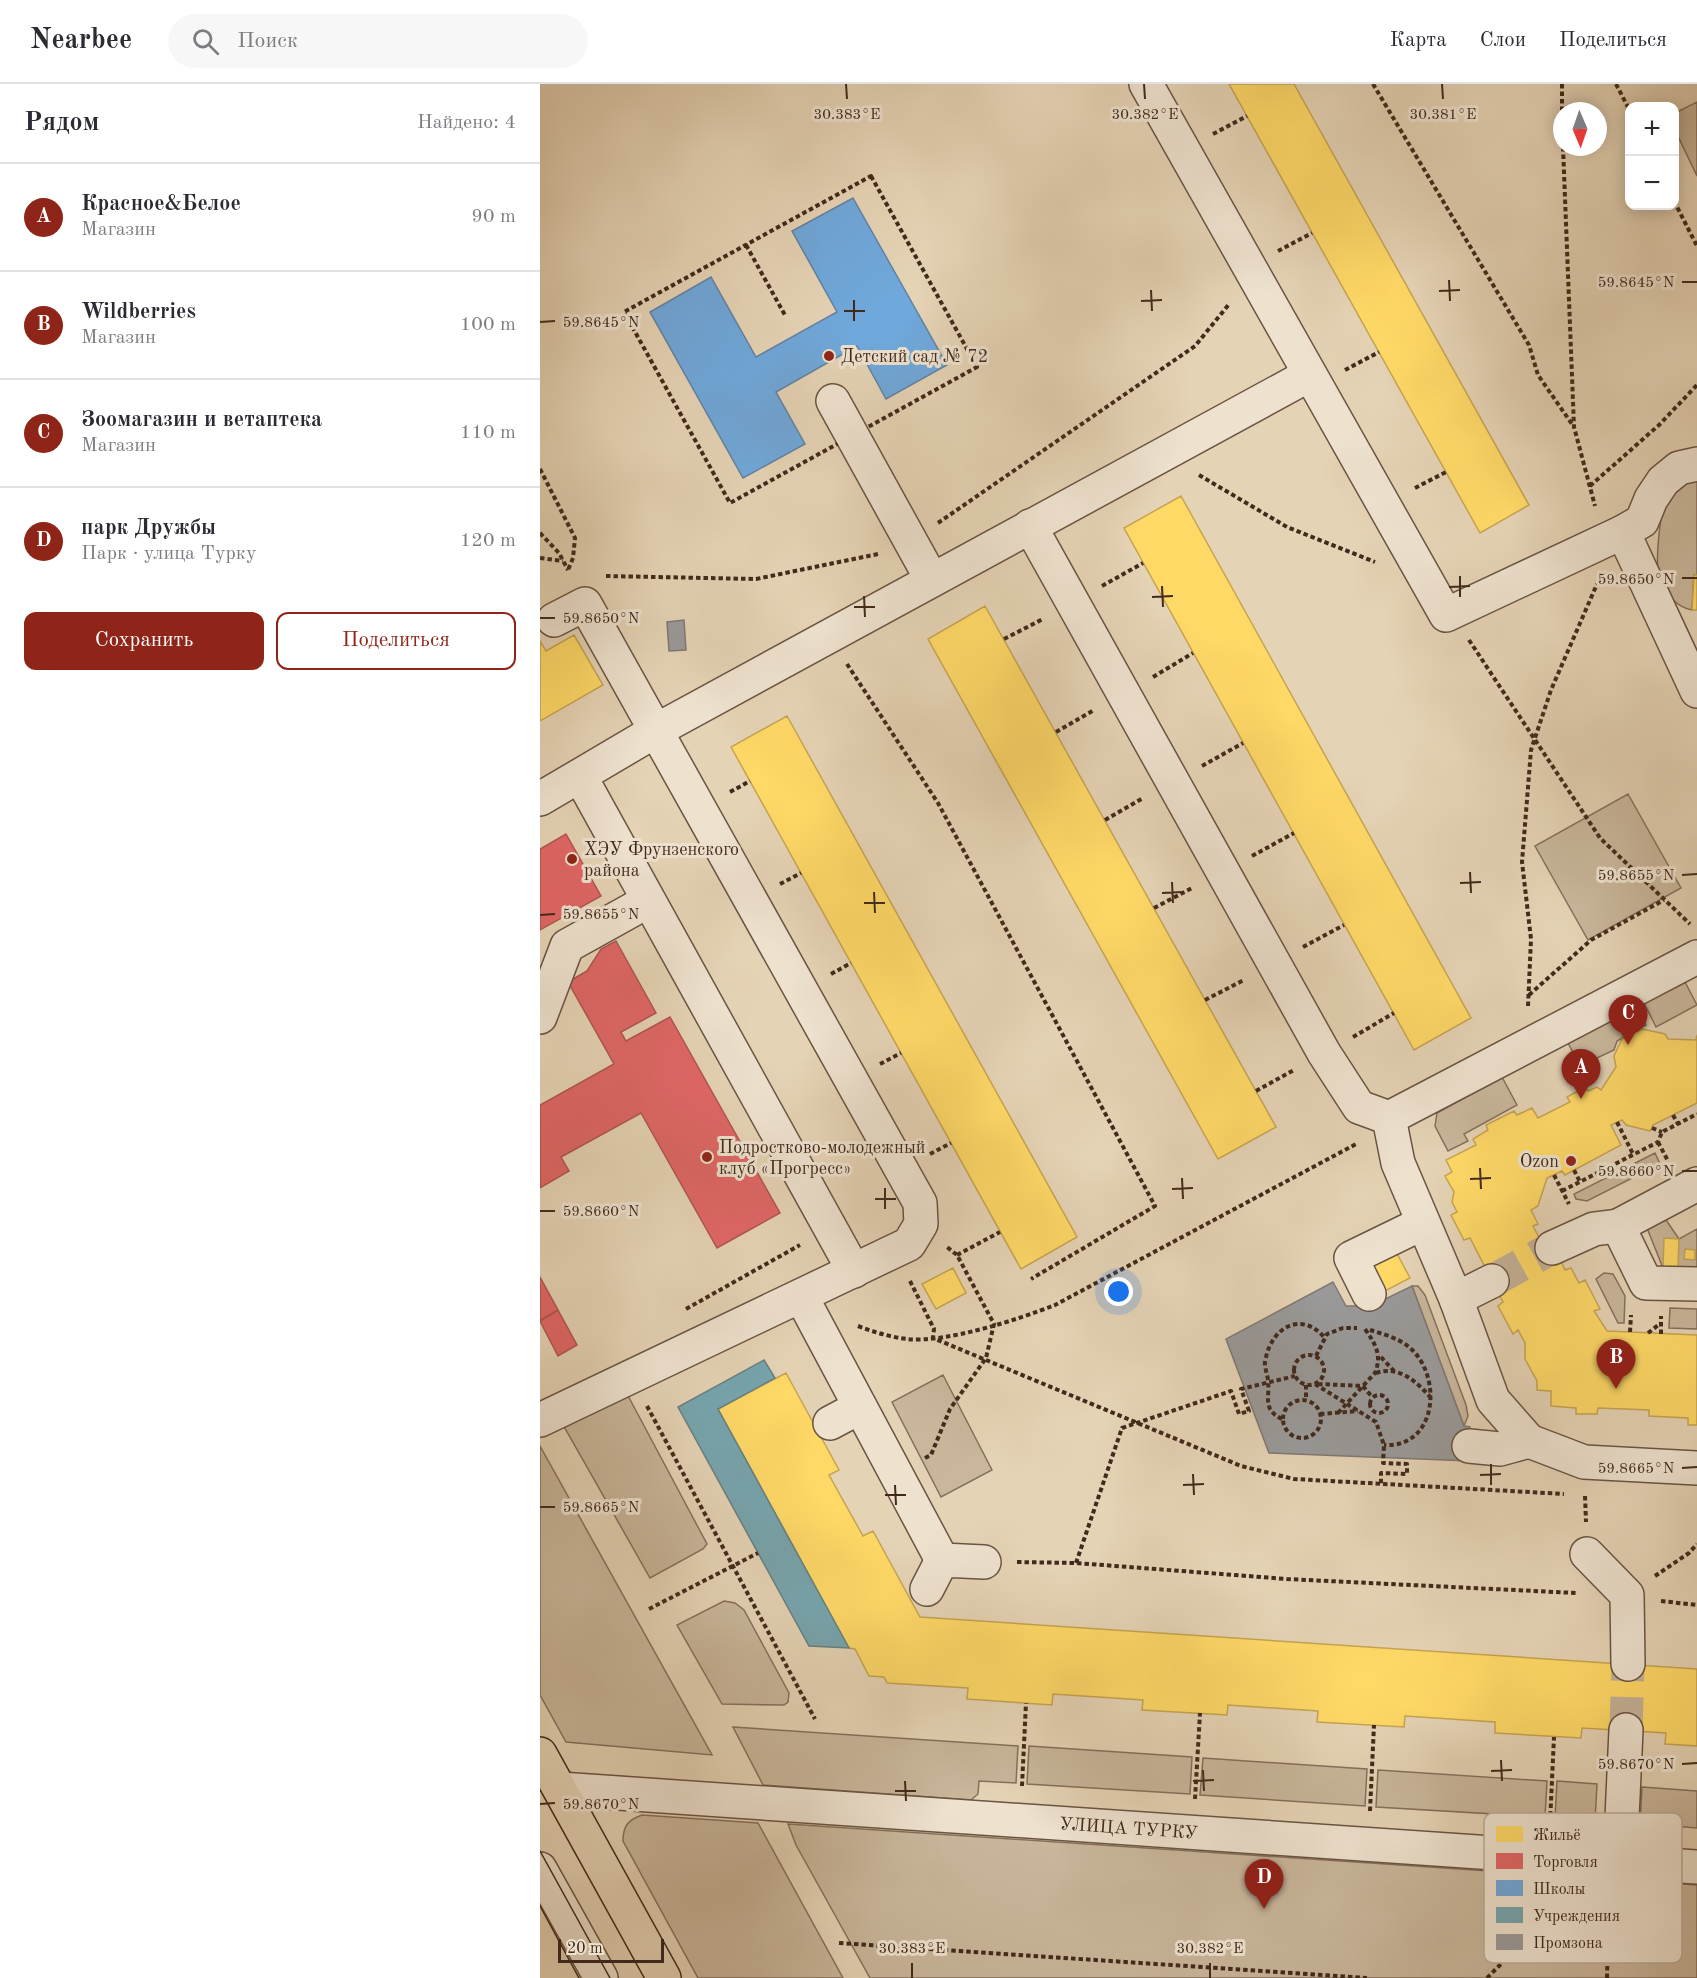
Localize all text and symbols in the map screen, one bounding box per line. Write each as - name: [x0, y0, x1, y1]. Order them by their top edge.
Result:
- search box: [168, 14, 588, 68]
- icon: search: [189, 25, 222, 58]
- text: Nearbee: [30, 27, 132, 55]
- text: Поиск: [237, 30, 298, 52]
- text: Карта: [1390, 30, 1447, 51]
- text: Слои: [1480, 30, 1526, 51]
- text: Поделиться: [1559, 30, 1667, 51]
- north arrow: [1553, 102, 1607, 156]
- map controls: [1625, 102, 1679, 210]
- button: +: [1625, 102, 1679, 156]
- text: 30.383°E: [814, 108, 880, 123]
- text: 30.382°E: [1112, 108, 1178, 123]
- text: 30.381°E: [1410, 108, 1476, 123]
- text: Рядом: [24, 110, 99, 136]
- text: Найдено: 4: [417, 113, 516, 133]
- button: −: [1625, 156, 1679, 210]
- text: Красное&Белое: [81, 193, 241, 215]
- text: A: [36, 207, 51, 227]
- text: 90 m: [471, 207, 516, 227]
- text: Магазин: [81, 220, 156, 240]
- text: 59.8645°N: [1598, 276, 1675, 291]
- text: Wildberries: [81, 301, 196, 323]
- text: B: [36, 315, 51, 335]
- text: 100 m: [460, 315, 516, 335]
- text: 59.8645°N: [563, 316, 640, 331]
- text: Магазин: [81, 328, 156, 348]
- place label: Детский сад № 72: [841, 348, 988, 366]
- marker: Детский сад № 72: [822, 349, 836, 363]
- text: Зоомагазин и ветаптека: [81, 409, 322, 431]
- text: C: [37, 423, 50, 443]
- text: 110 m: [460, 423, 516, 443]
- text: Магазин: [81, 436, 156, 456]
- text: парк Дружбы: [81, 517, 216, 539]
- text: D: [36, 531, 51, 551]
- text: 120 m: [460, 531, 516, 551]
- text: Парк · улица Турку: [81, 544, 256, 564]
- text: 59.8650°N: [1598, 573, 1675, 588]
- button: Сохранить: [24, 612, 264, 670]
- button: Поделиться: [276, 612, 516, 670]
- text: 59.8650°N: [563, 612, 640, 627]
- place label: ХЭУ Фрунзенского района: [584, 841, 739, 880]
- marker: ХЭУ Фрунзенского района: [565, 852, 579, 866]
- text: 59.8655°N: [1598, 869, 1675, 884]
- text: 59.8655°N: [563, 908, 640, 923]
- pin: C: [1608, 996, 1648, 1045]
- pin: A: [1562, 1050, 1600, 1099]
- place label: Подростково-молодежный клуб «Прогресс»: [719, 1139, 925, 1178]
- marker: Подростково-молодежный клуб «Прогресс»: [700, 1150, 714, 1164]
- place label: Ozon: [1520, 1153, 1559, 1171]
- marker: Ozon: [1564, 1154, 1578, 1168]
- text: 59.8660°N: [1598, 1165, 1675, 1180]
- text: 59.8660°N: [563, 1205, 640, 1220]
- your location: [1104, 1277, 1133, 1306]
- pin: B: [1596, 1340, 1636, 1389]
- text: 59.8665°N: [1598, 1462, 1675, 1477]
- text: 59.8665°N: [563, 1501, 640, 1516]
- text: 59.8670°N: [1598, 1758, 1675, 1773]
- text: 59.8670°N: [563, 1798, 640, 1813]
- legend: [1484, 1813, 1682, 1963]
- street label: УЛИЦА ТУРКУ: [1059, 1815, 1199, 1843]
- text: Жильё: [1533, 1828, 1581, 1844]
- text: Торговля: [1533, 1855, 1598, 1871]
- pin: D: [1244, 1860, 1284, 1909]
- text: Школы: [1533, 1882, 1585, 1898]
- text: Учреждения: [1533, 1909, 1620, 1925]
- scale bar: [558, 1936, 664, 1964]
- text: Промзона: [1533, 1936, 1603, 1952]
- text: 20 m: [567, 1941, 603, 1957]
- text: 30.383°E: [879, 1942, 945, 1957]
- text: 30.382°E: [1177, 1942, 1243, 1957]

